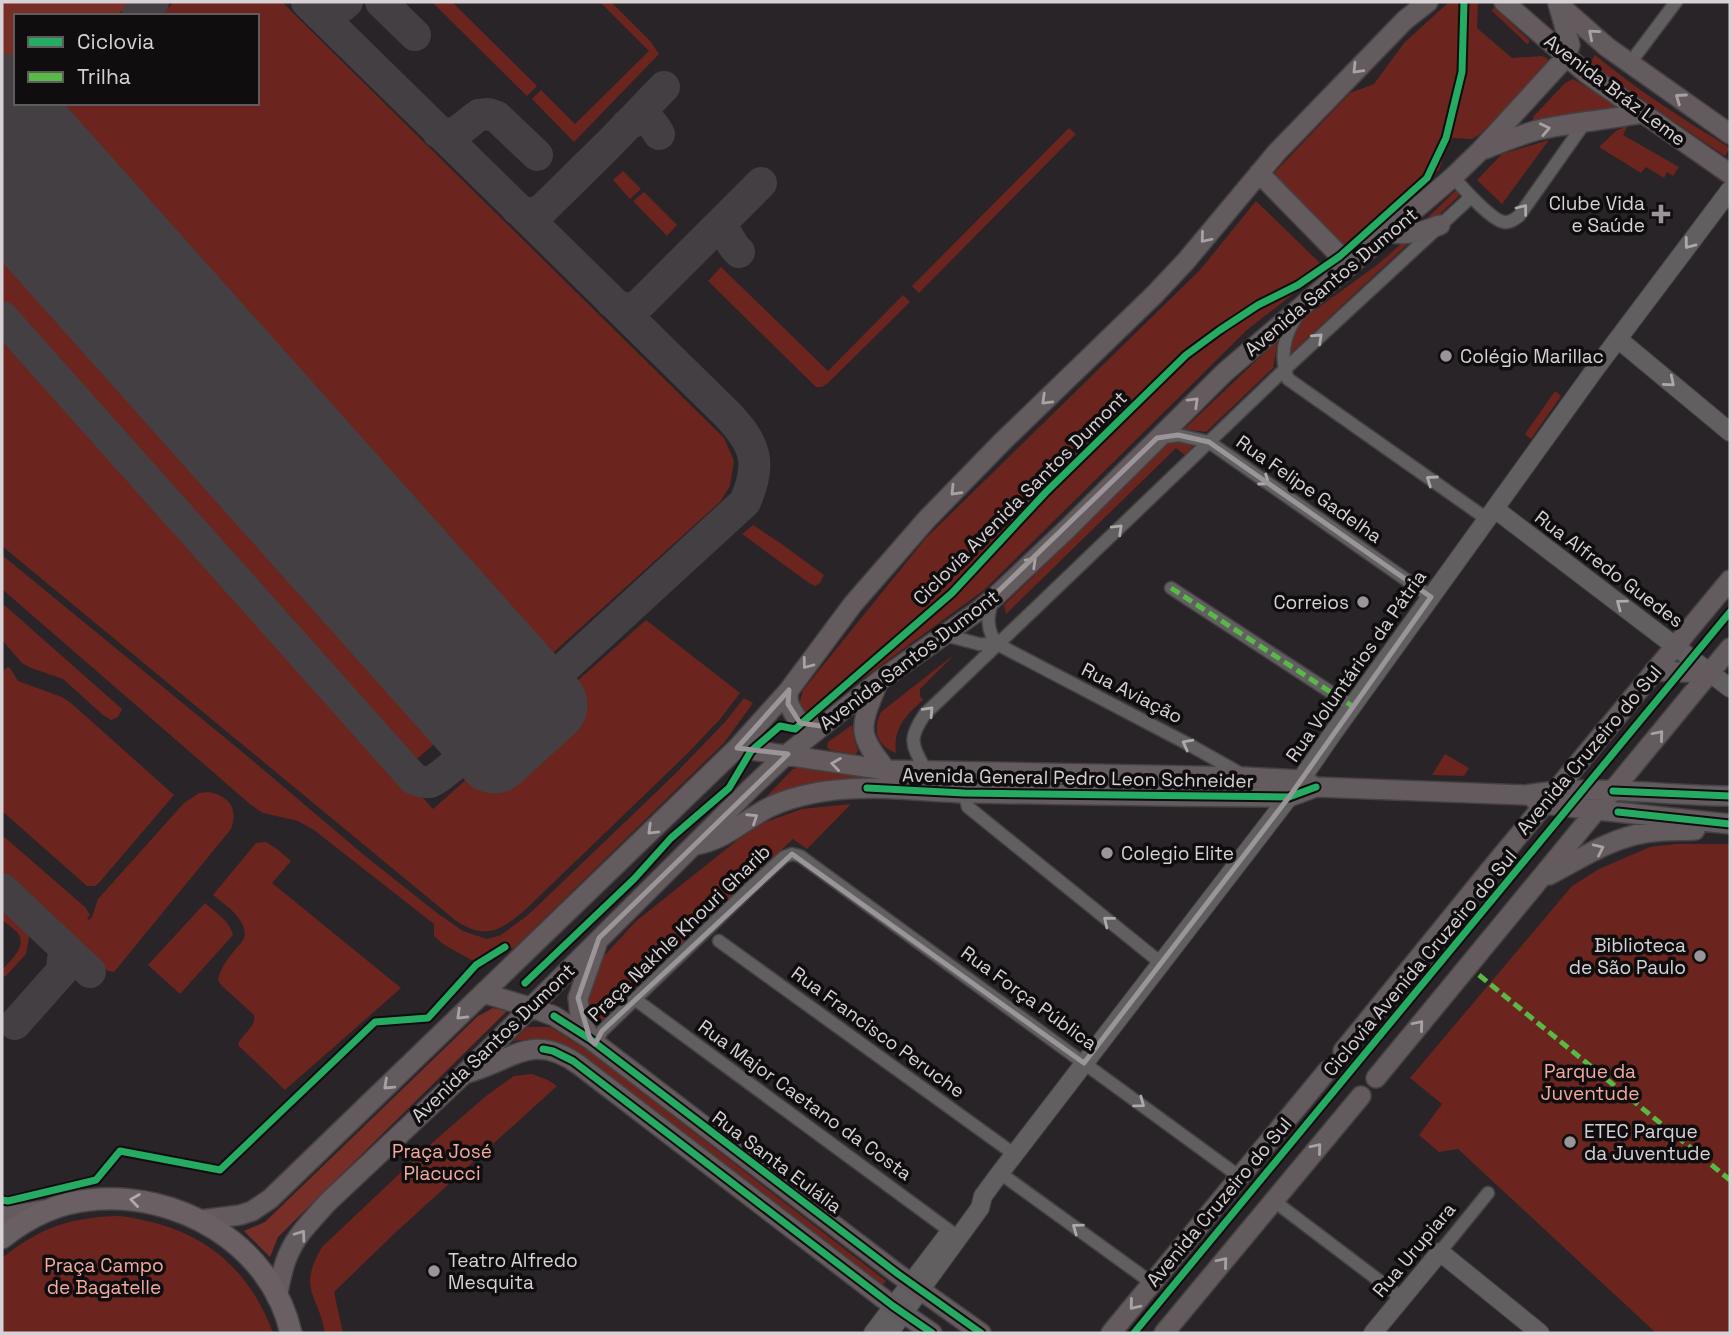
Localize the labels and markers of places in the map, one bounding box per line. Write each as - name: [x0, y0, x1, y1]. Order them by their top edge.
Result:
- place label: Clube Vida e Saúde: [1549, 191, 1645, 238]
- marker: Clube Vida e Saúde: [1651, 204, 1671, 224]
- place label: Colégio Marillac: [1460, 344, 1604, 369]
- marker: Colégio Marillac: [1438, 348, 1454, 364]
- place label: Correios: [1273, 590, 1349, 615]
- marker: Correios: [1355, 594, 1371, 610]
- place label: Colegio Elite: [1121, 841, 1234, 866]
- marker: Colegio Elite: [1099, 845, 1115, 861]
- place label: Biblioteca de São Paulo: [1569, 933, 1686, 980]
- marker: Biblioteca de São Paulo: [1692, 948, 1708, 964]
- place label: ETEC Parque da Juventude: [1584, 1119, 1711, 1166]
- marker: ETEC Parque da Juventude: [1562, 1134, 1578, 1150]
- place label: Teatro Alfredo Mesquita: [448, 1248, 578, 1295]
- marker: Teatro Alfredo Mesquita: [426, 1263, 442, 1279]

